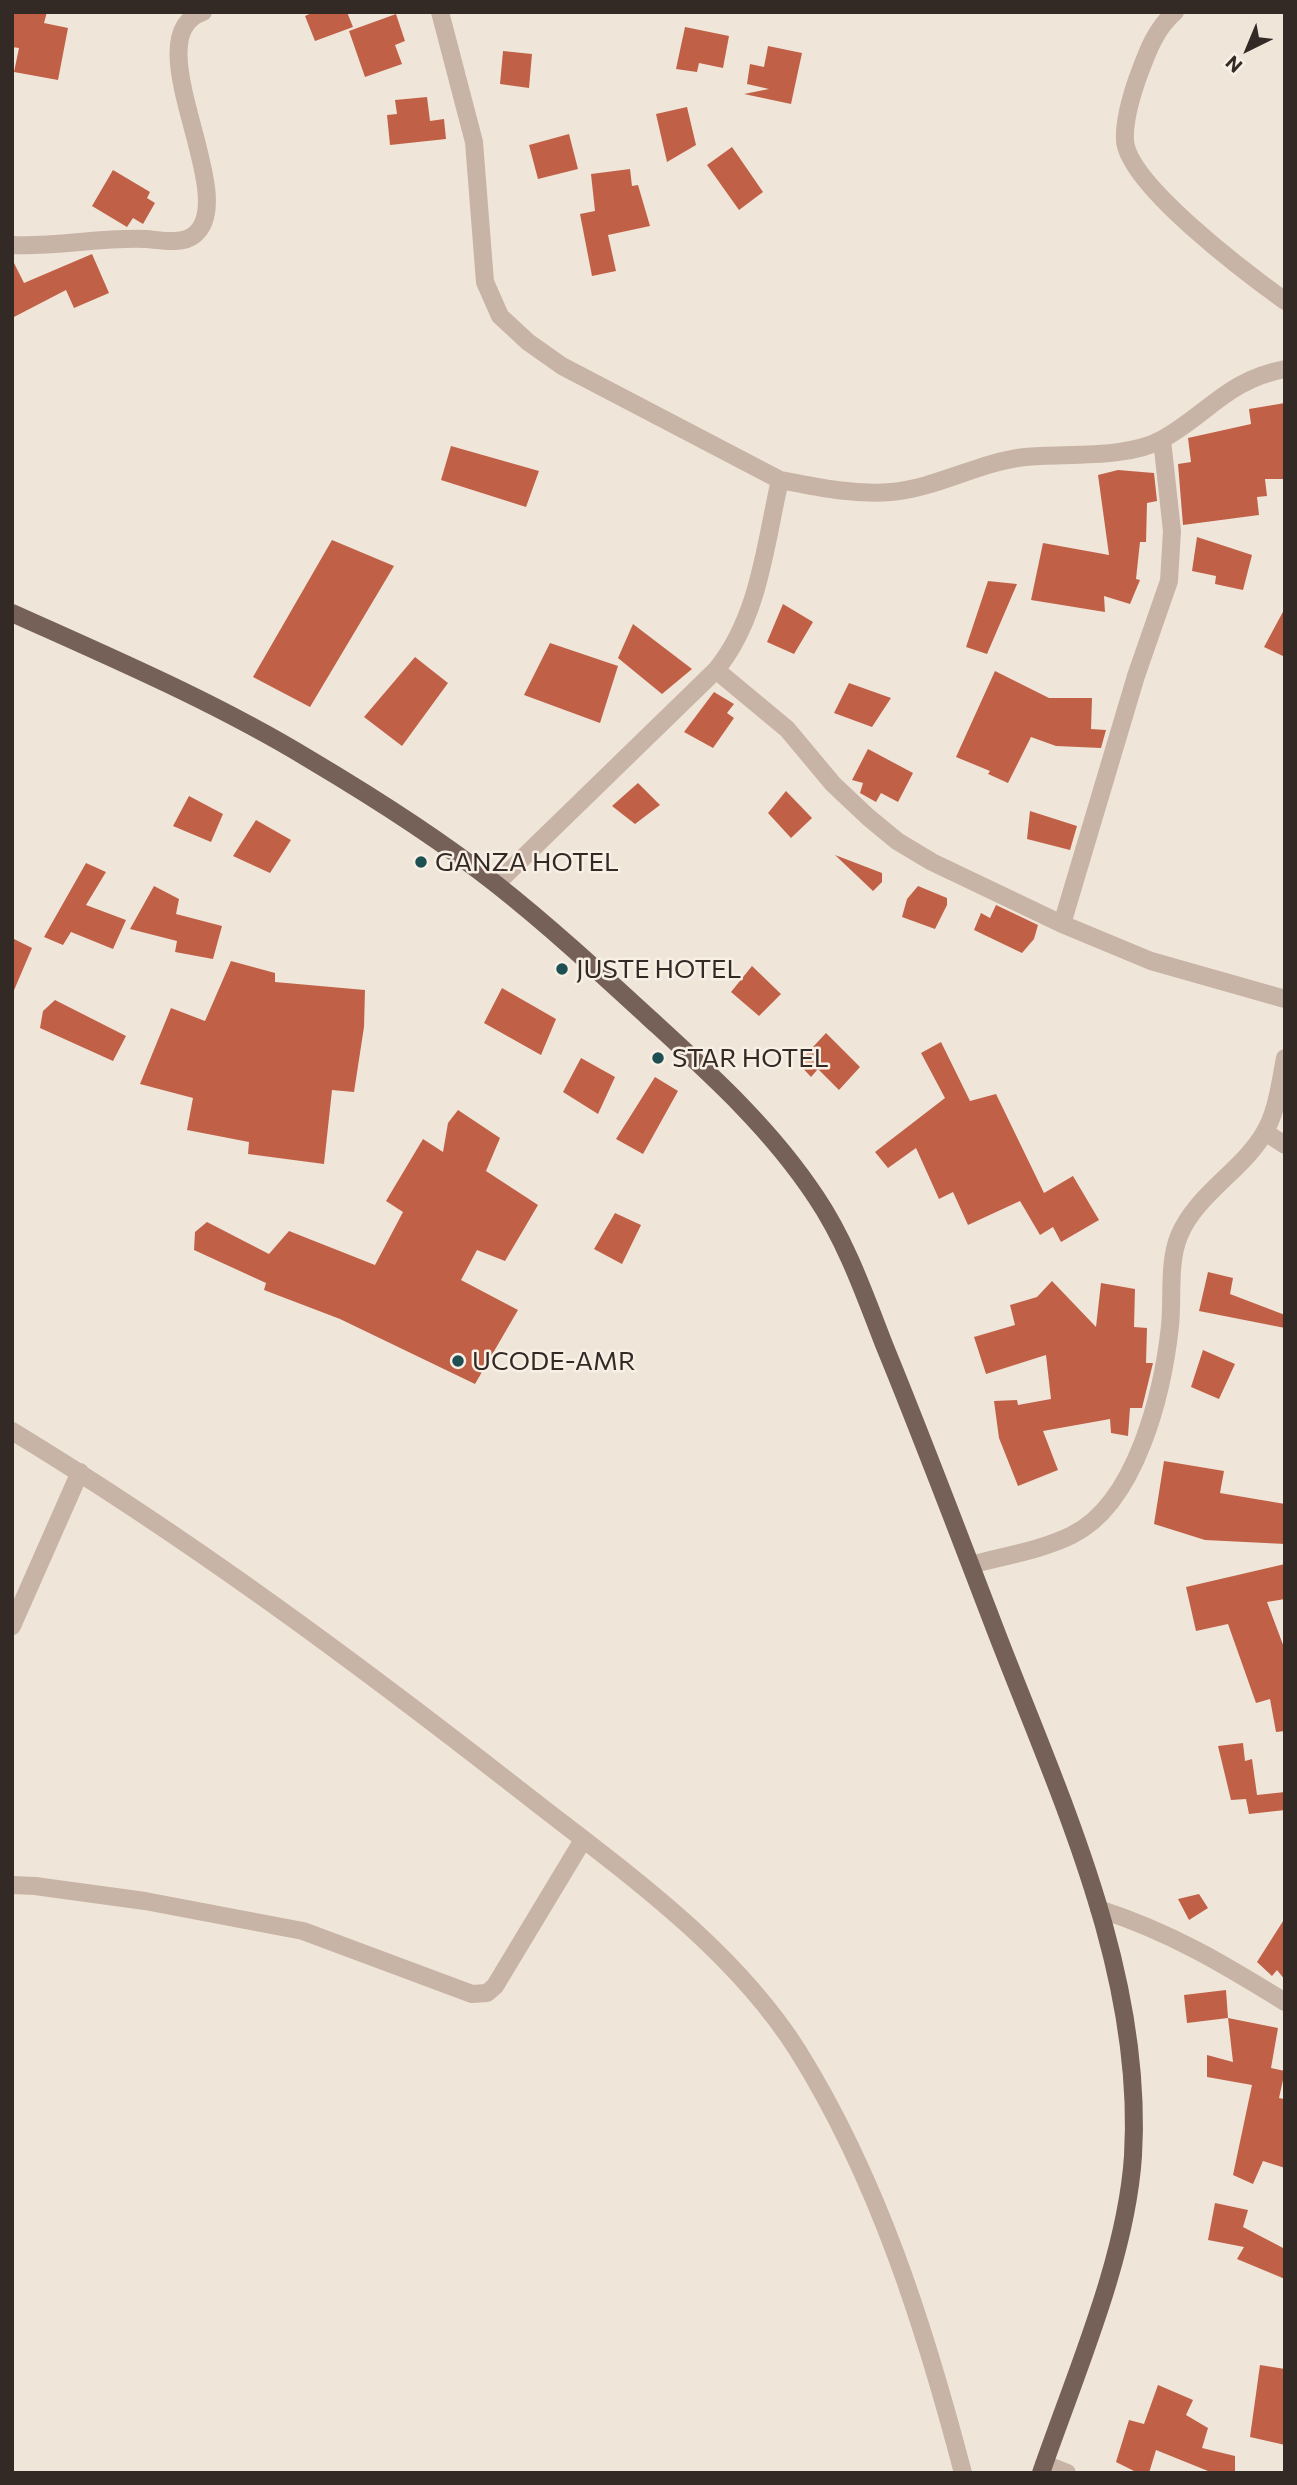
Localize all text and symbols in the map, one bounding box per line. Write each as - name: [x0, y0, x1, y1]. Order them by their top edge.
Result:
- north arrow: [1213, 14, 1283, 84]
- text: N: [1220, 51, 1246, 78]
- place label: GANZA HOTEL: [435, 846, 619, 878]
- marker: GANZA HOTEL: [413, 854, 429, 870]
- place label: JUSTE HOTEL: [576, 953, 741, 985]
- marker: JUSTE HOTEL: [554, 961, 570, 977]
- place label: STAR HOTEL: [672, 1042, 829, 1074]
- marker: STAR HOTEL: [650, 1050, 666, 1066]
- place label: UCODE-AMR: [472, 1345, 635, 1377]
- marker: UCODE-AMR: [450, 1353, 466, 1369]

